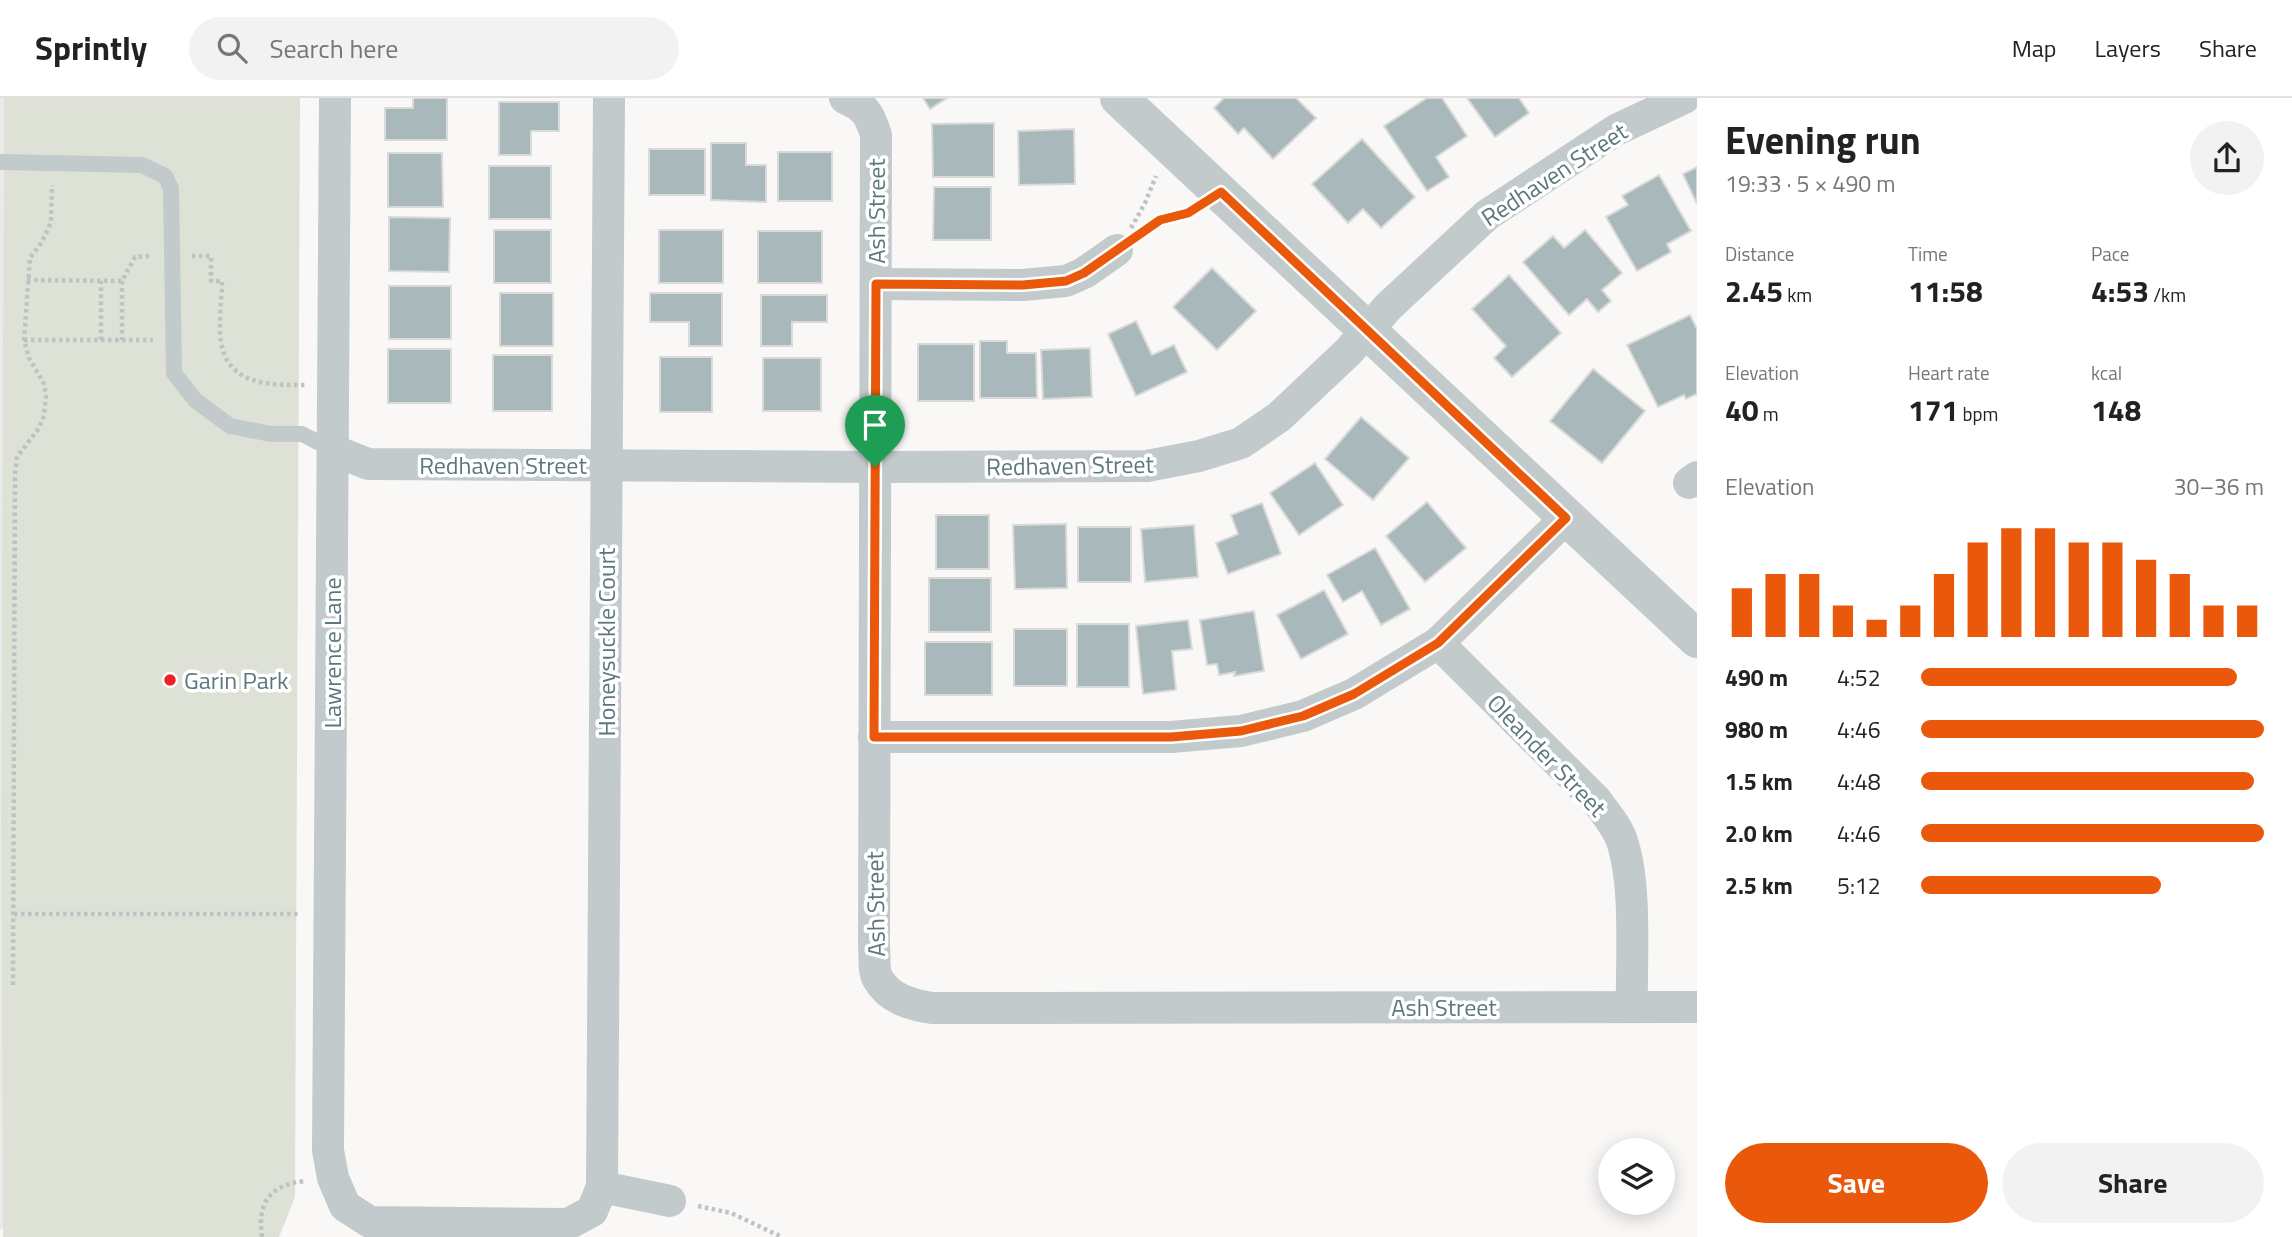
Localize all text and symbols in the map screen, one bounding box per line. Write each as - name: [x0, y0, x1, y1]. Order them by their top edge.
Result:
- search box: [189, 17, 679, 80]
- text: Sprintly: [35, 23, 147, 73]
- icon: search: [213, 29, 251, 67]
- text: Search here: [269, 29, 398, 68]
- text: Map: [2012, 30, 2057, 66]
- text: Layers: [2095, 30, 2161, 66]
- text: Share: [2199, 30, 2257, 66]
- text: Evening run: [1725, 111, 1921, 169]
- street label: Redhaven Street: [1474, 113, 1635, 235]
- button: share: [2190, 121, 2264, 195]
- street label: Ash Street: [858, 158, 894, 264]
- text: 19:33 · 5 × 490 m: [1725, 166, 1895, 201]
- text: Distance: [1725, 239, 1794, 268]
- text: Time: [1908, 239, 1948, 268]
- text: Pace: [2091, 239, 2129, 268]
- text: 2.45: [1725, 268, 1783, 314]
- text: 11:58: [1908, 268, 1983, 314]
- text: 4:53: [2091, 268, 2149, 314]
- text: km: [1783, 280, 1812, 309]
- text: /km: [2149, 280, 2186, 309]
- text: Elevation: [1725, 358, 1799, 387]
- text: Heart rate: [1908, 358, 1990, 387]
- text: kcal: [2091, 358, 2122, 387]
- text: 40: [1725, 387, 1759, 433]
- text: 171: [1908, 387, 1958, 433]
- text: 148: [2091, 387, 2141, 433]
- pin: [845, 395, 905, 467]
- text: m: [1759, 399, 1779, 428]
- text: bpm: [1958, 399, 1998, 428]
- icon: arrive: [856, 406, 894, 444]
- street label: Redhaven Street: [986, 446, 1155, 484]
- street label: Redhaven Street: [419, 447, 587, 483]
- text: Elevation: [1725, 469, 1814, 504]
- text: 30–36 m: [2174, 469, 2264, 504]
- street label: Honeysuckle Court: [588, 547, 624, 736]
- street label: Lawrence Lane: [314, 577, 350, 729]
- text: 490 m: [1725, 660, 1788, 695]
- text: 4:52: [1837, 660, 1881, 695]
- place label: Garin Park: [184, 662, 289, 698]
- marker: Garin Park: [162, 672, 178, 688]
- street label: Oleander Street: [1479, 685, 1615, 825]
- text: 980 m: [1725, 712, 1788, 747]
- text: 4:46: [1837, 712, 1881, 747]
- text: 1.5 km: [1725, 764, 1793, 799]
- text: 4:48: [1837, 764, 1881, 799]
- text: 2.0 km: [1725, 816, 1793, 851]
- text: 4:46: [1837, 816, 1881, 851]
- street label: Ash Street: [856, 850, 894, 957]
- text: 2.5 km: [1725, 868, 1793, 903]
- text: 5:12: [1837, 868, 1881, 903]
- street label: Ash Street: [1391, 989, 1497, 1025]
- map controls: [1598, 1138, 1675, 1215]
- button: layers: [1598, 1138, 1675, 1215]
- button: Save: [1725, 1143, 1988, 1223]
- button: Share: [2002, 1143, 2264, 1223]

